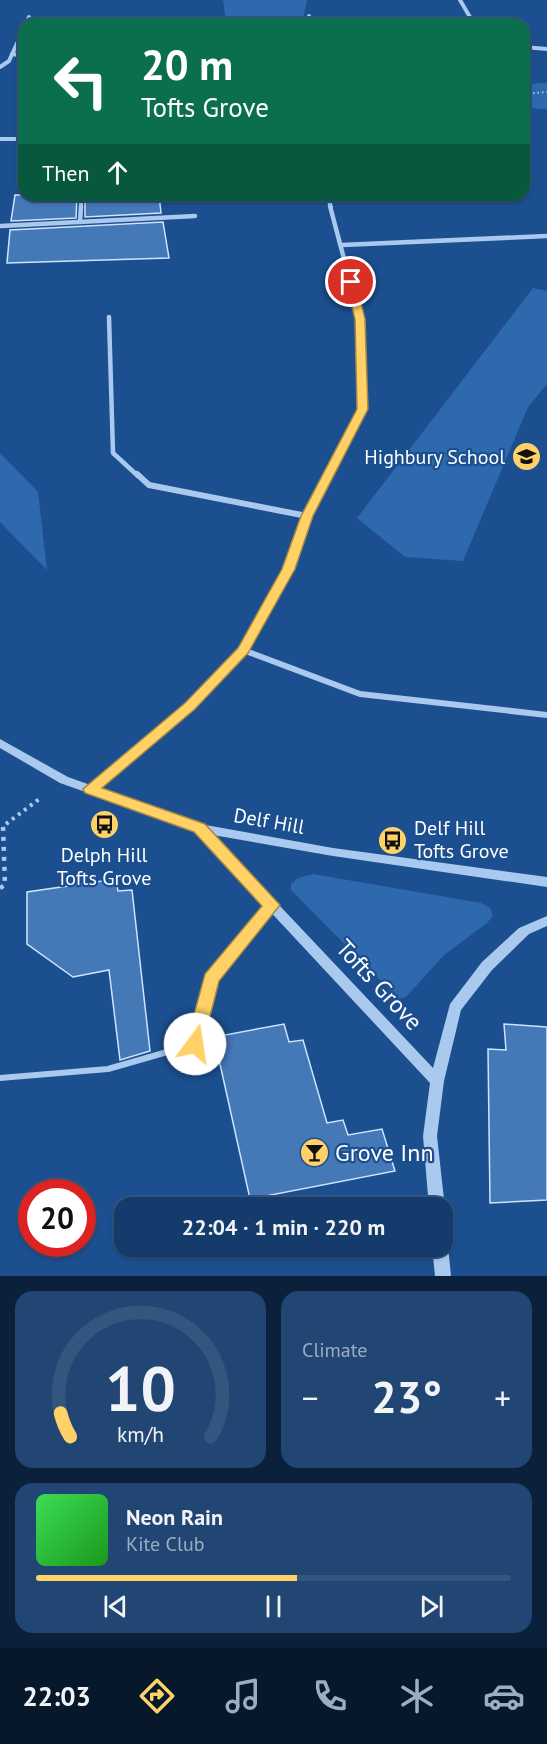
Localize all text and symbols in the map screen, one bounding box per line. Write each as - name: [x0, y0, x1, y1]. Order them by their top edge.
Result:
- text: 20 m: [141, 37, 233, 92]
- icon: left: [42, 42, 120, 120]
- text: Tofts Grove: [141, 90, 269, 124]
- icon: ahead: [101, 156, 134, 189]
- text: Then: [42, 159, 89, 187]
- pin: [325, 256, 376, 307]
- icon: arrive: [334, 265, 367, 298]
- school or university icon: Highbury School: [510, 441, 542, 473]
- place label: Highbury School: [364, 444, 505, 470]
- street label: Delf Hill: [232, 802, 307, 840]
- bus stop icon: Delph Hill Tofts Grove: [88, 808, 120, 840]
- place label: Delf Hill Tofts Grove: [414, 815, 509, 864]
- bus stop icon: Delf Hill Tofts Grove: [377, 824, 409, 856]
- place label: Delph Hill Tofts Grove: [57, 842, 151, 891]
- street label: Tofts Grove: [329, 933, 429, 1037]
- position arrow: [163, 1012, 227, 1076]
- bar icon: Grove Inn: [298, 1137, 330, 1169]
- place label: Grove Inn: [335, 1137, 434, 1168]
- speed limit sign: 20: [18, 1179, 96, 1257]
- text: 22:04 · 1 min · 220 m: [182, 1213, 385, 1241]
- text: Climate: [302, 1337, 368, 1363]
- text: 10: [105, 1347, 176, 1428]
- text: 23°: [371, 1367, 442, 1425]
- text: −: [302, 1376, 319, 1419]
- text: +: [494, 1376, 511, 1419]
- text: km/h: [117, 1420, 164, 1448]
- text: Neon Rain: [126, 1503, 223, 1531]
- text: Kite Club: [126, 1531, 204, 1557]
- icon: previous: [99, 1590, 132, 1623]
- icon: pause: [257, 1590, 290, 1623]
- icon: next: [415, 1590, 448, 1623]
- icon: directions: [136, 1675, 178, 1717]
- icon: music: [222, 1675, 264, 1717]
- icon: phone: [309, 1675, 351, 1717]
- icon: climate: [396, 1675, 438, 1717]
- icon: car: [483, 1675, 525, 1717]
- text: 22:03: [22, 1679, 91, 1713]

